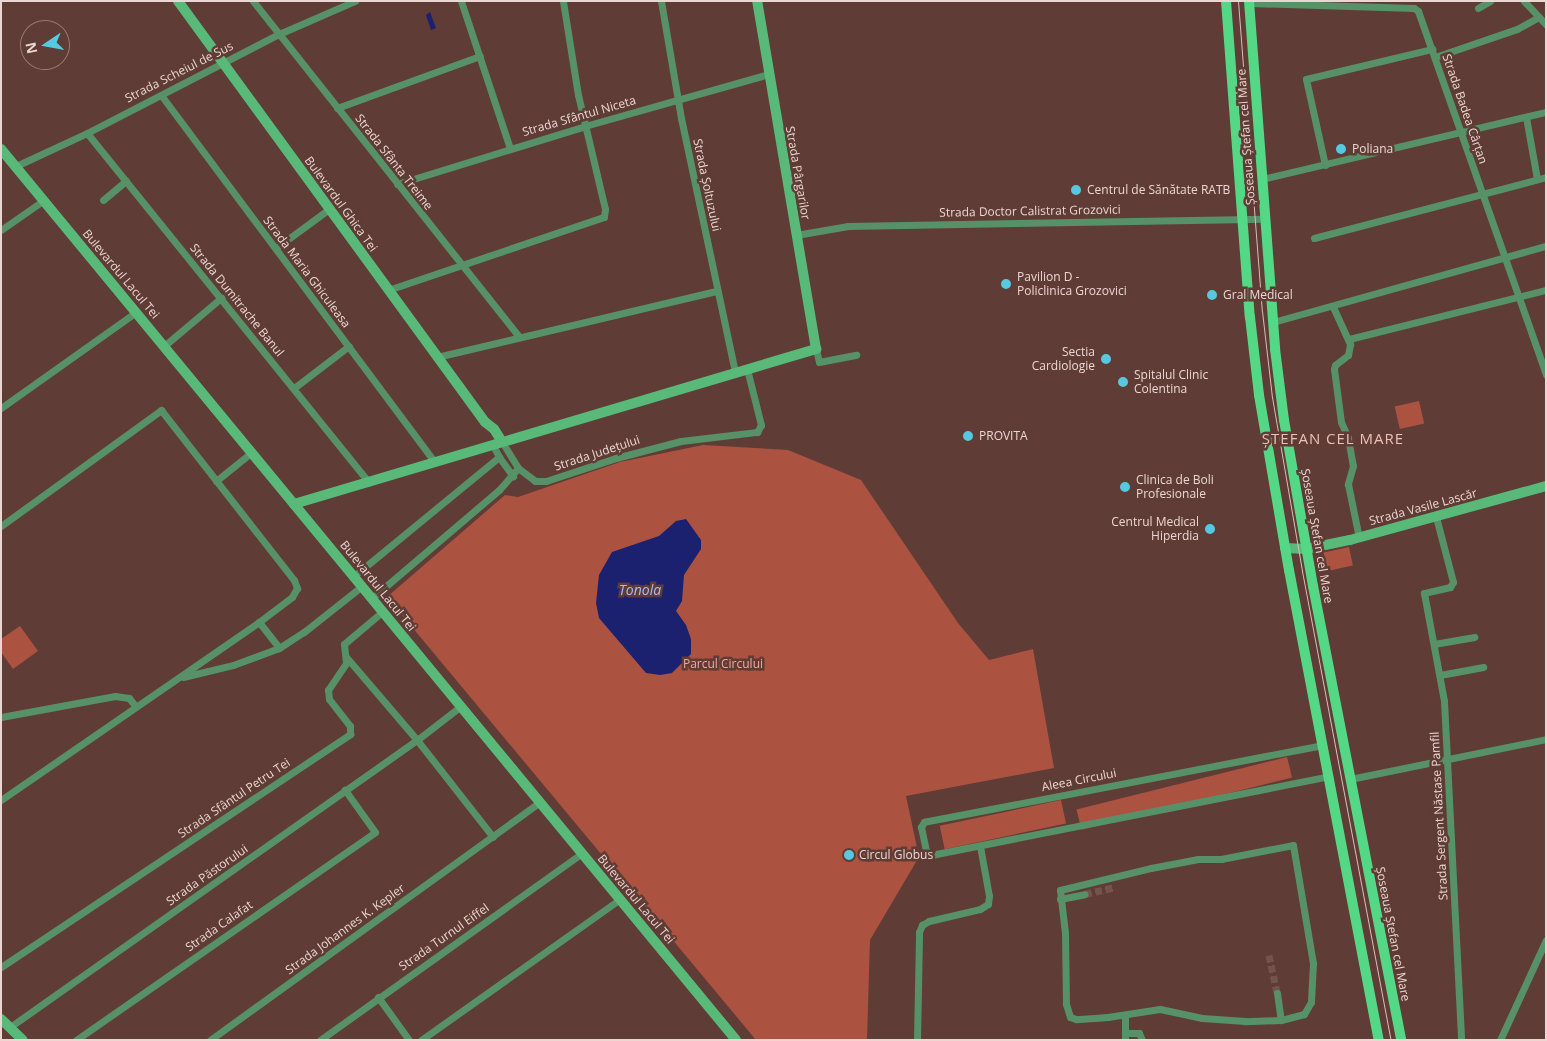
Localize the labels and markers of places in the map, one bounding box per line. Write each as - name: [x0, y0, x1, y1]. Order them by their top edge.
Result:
- marker: Poliana: [1334, 142, 1348, 156]
- place label: Poliana: [1352, 142, 1393, 156]
- marker: Centrul de Sănătate RATB: [1069, 183, 1083, 197]
- place label: Centrul de Sănătate RATB: [1087, 183, 1230, 197]
- place label: Pavilion D - Policlinica Grozovici: [1017, 270, 1127, 298]
- marker: Pavilion D - Policlinica Grozovici: [999, 277, 1013, 291]
- marker: Gral Medical: [1205, 288, 1219, 302]
- place label: Gral Medical: [1223, 288, 1293, 302]
- place label: Sectia Cardiologie: [1032, 345, 1095, 373]
- marker: Sectia Cardiologie: [1099, 352, 1113, 366]
- place label: Spitalul Clinic Colentina: [1134, 368, 1208, 396]
- marker: Spitalul Clinic Colentina: [1116, 375, 1130, 389]
- marker: PROVITA: [961, 429, 975, 443]
- place label: PROVITA: [979, 429, 1028, 443]
- place label: Clinica de Boli Profesionale: [1136, 473, 1214, 501]
- marker: Clinica de Boli Profesionale: [1118, 480, 1132, 494]
- place label: Centrul Medical Hiperdia: [1111, 515, 1199, 543]
- marker: Centrul Medical Hiperdia: [1203, 522, 1217, 536]
- place label: Circul Globus: [859, 848, 933, 862]
- marker: Circul Globus: [843, 849, 855, 861]

